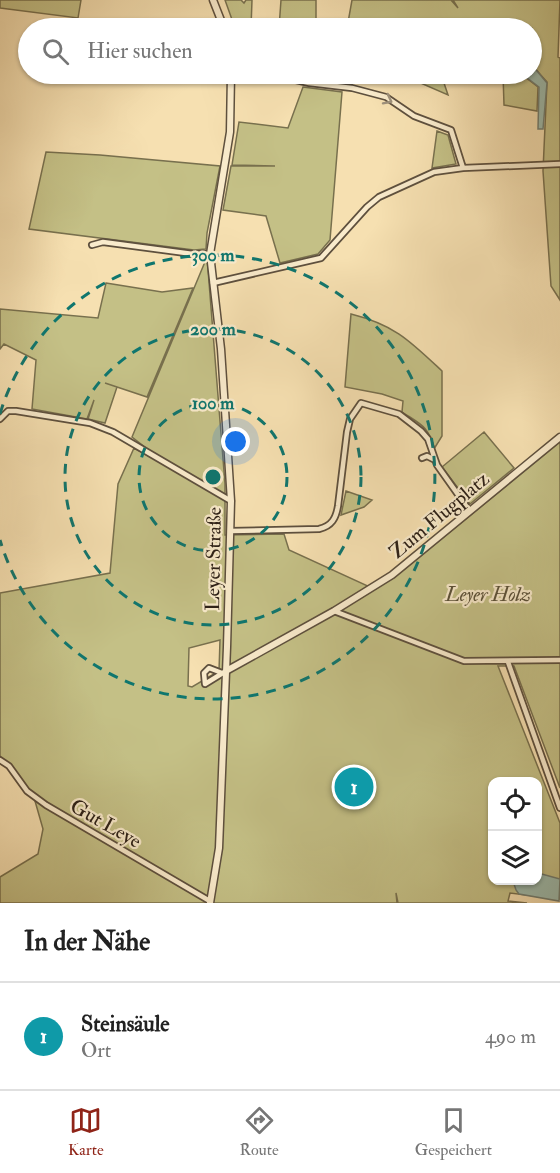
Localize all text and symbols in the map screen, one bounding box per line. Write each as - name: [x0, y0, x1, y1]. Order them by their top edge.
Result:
- search box: [18, 18, 542, 84]
- icon: search: [39, 35, 72, 68]
- text: Hier suchen: [87, 37, 193, 65]
- one-way arrow: [381, 93, 392, 104]
- text: 300 m: [191, 244, 236, 267]
- text: 200 m: [190, 318, 237, 341]
- text: 100 m: [192, 392, 235, 415]
- your location: [221, 427, 250, 456]
- street label: Zum Flugplatz: [384, 466, 495, 565]
- centre of rings: [203, 467, 223, 487]
- street label: Leyer Straße: [200, 507, 227, 611]
- park label: Leyer Holz: [444, 582, 531, 607]
- pin: 1: [334, 764, 374, 810]
- map controls: [488, 777, 542, 885]
- button: locate: [488, 777, 542, 831]
- street label: Gut Leye: [66, 793, 146, 854]
- button: layers: [488, 831, 542, 885]
- text: In der Nähe: [24, 926, 150, 958]
- text: Steinsäule: [81, 1010, 169, 1038]
- text: 1: [40, 1024, 47, 1049]
- text: 490 m: [485, 1024, 536, 1049]
- text: Ort: [81, 1038, 111, 1063]
- tab: Karte: [68, 1104, 104, 1160]
- tab: Route: [240, 1104, 279, 1160]
- tab: Gespeichert: [415, 1104, 492, 1160]

